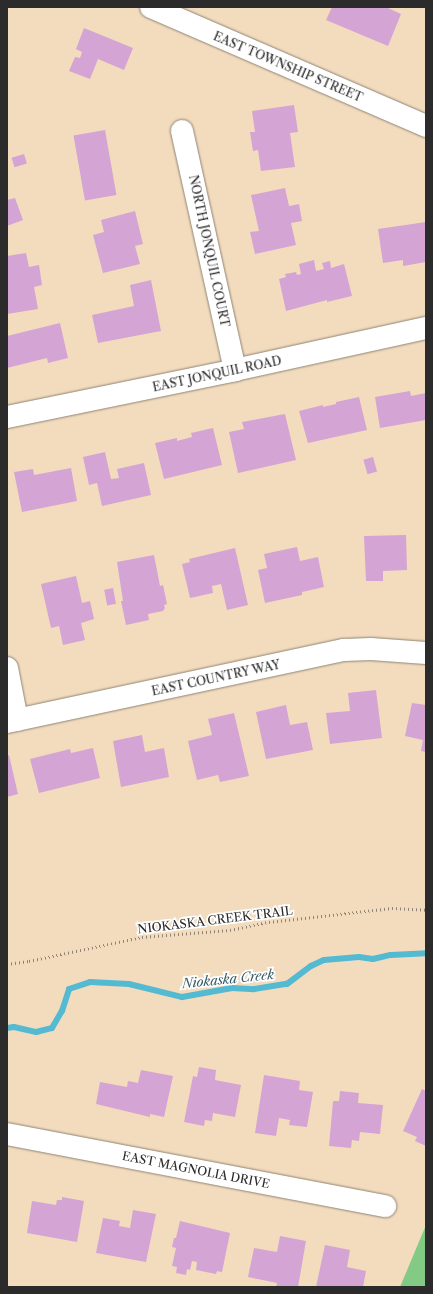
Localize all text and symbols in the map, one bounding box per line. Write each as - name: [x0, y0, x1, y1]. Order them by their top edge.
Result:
- street label: EAST TOWNSHIP STREET: [211, 29, 365, 105]
- street label: NORTH JONQUIL COURT: [186, 174, 232, 328]
- street label: EAST JONQUIL ROAD: [151, 353, 283, 395]
- street label: EAST COUNTRY WAY: [150, 657, 282, 699]
- street label: NIOKASKA CREEK TRAIL: [136, 903, 294, 937]
- water label: Niokaska Creek: [181, 966, 275, 992]
- street label: EAST MAGNOLIA DRIVE: [121, 1149, 271, 1191]

